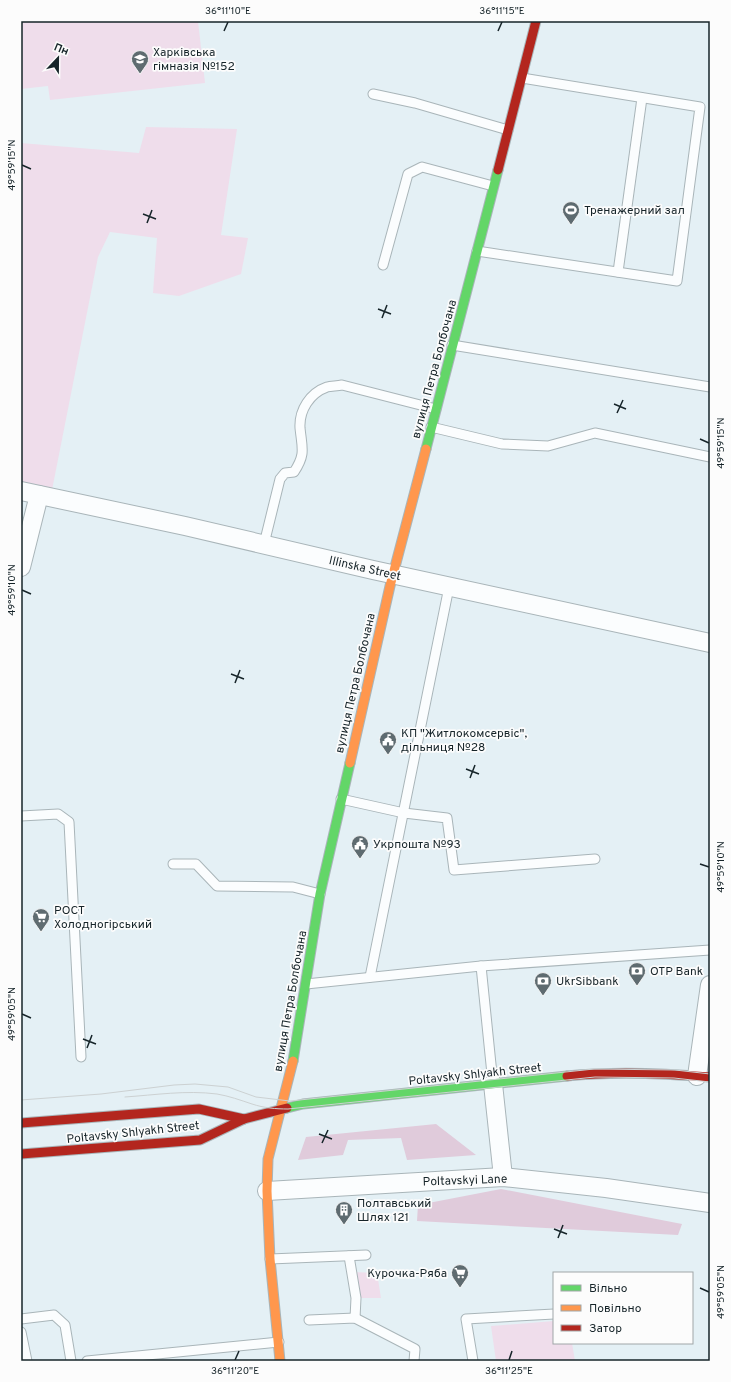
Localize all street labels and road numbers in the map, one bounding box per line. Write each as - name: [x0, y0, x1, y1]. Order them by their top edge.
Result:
- street label: вулиця Петра Болбочана: [409, 298, 461, 440]
- street label: Illinska Street: [327, 553, 402, 585]
- street label: вулиця Петра Болбочана: [332, 612, 380, 755]
- street label: вулиця Петра Болбочана: [271, 929, 311, 1073]
- street label: Poltavsky Shlyakh Street: [408, 1060, 542, 1090]
- street label: Poltavsky Shlyakh Street: [66, 1118, 200, 1148]
- street label: Poltavskyi Lane: [422, 1172, 508, 1190]

